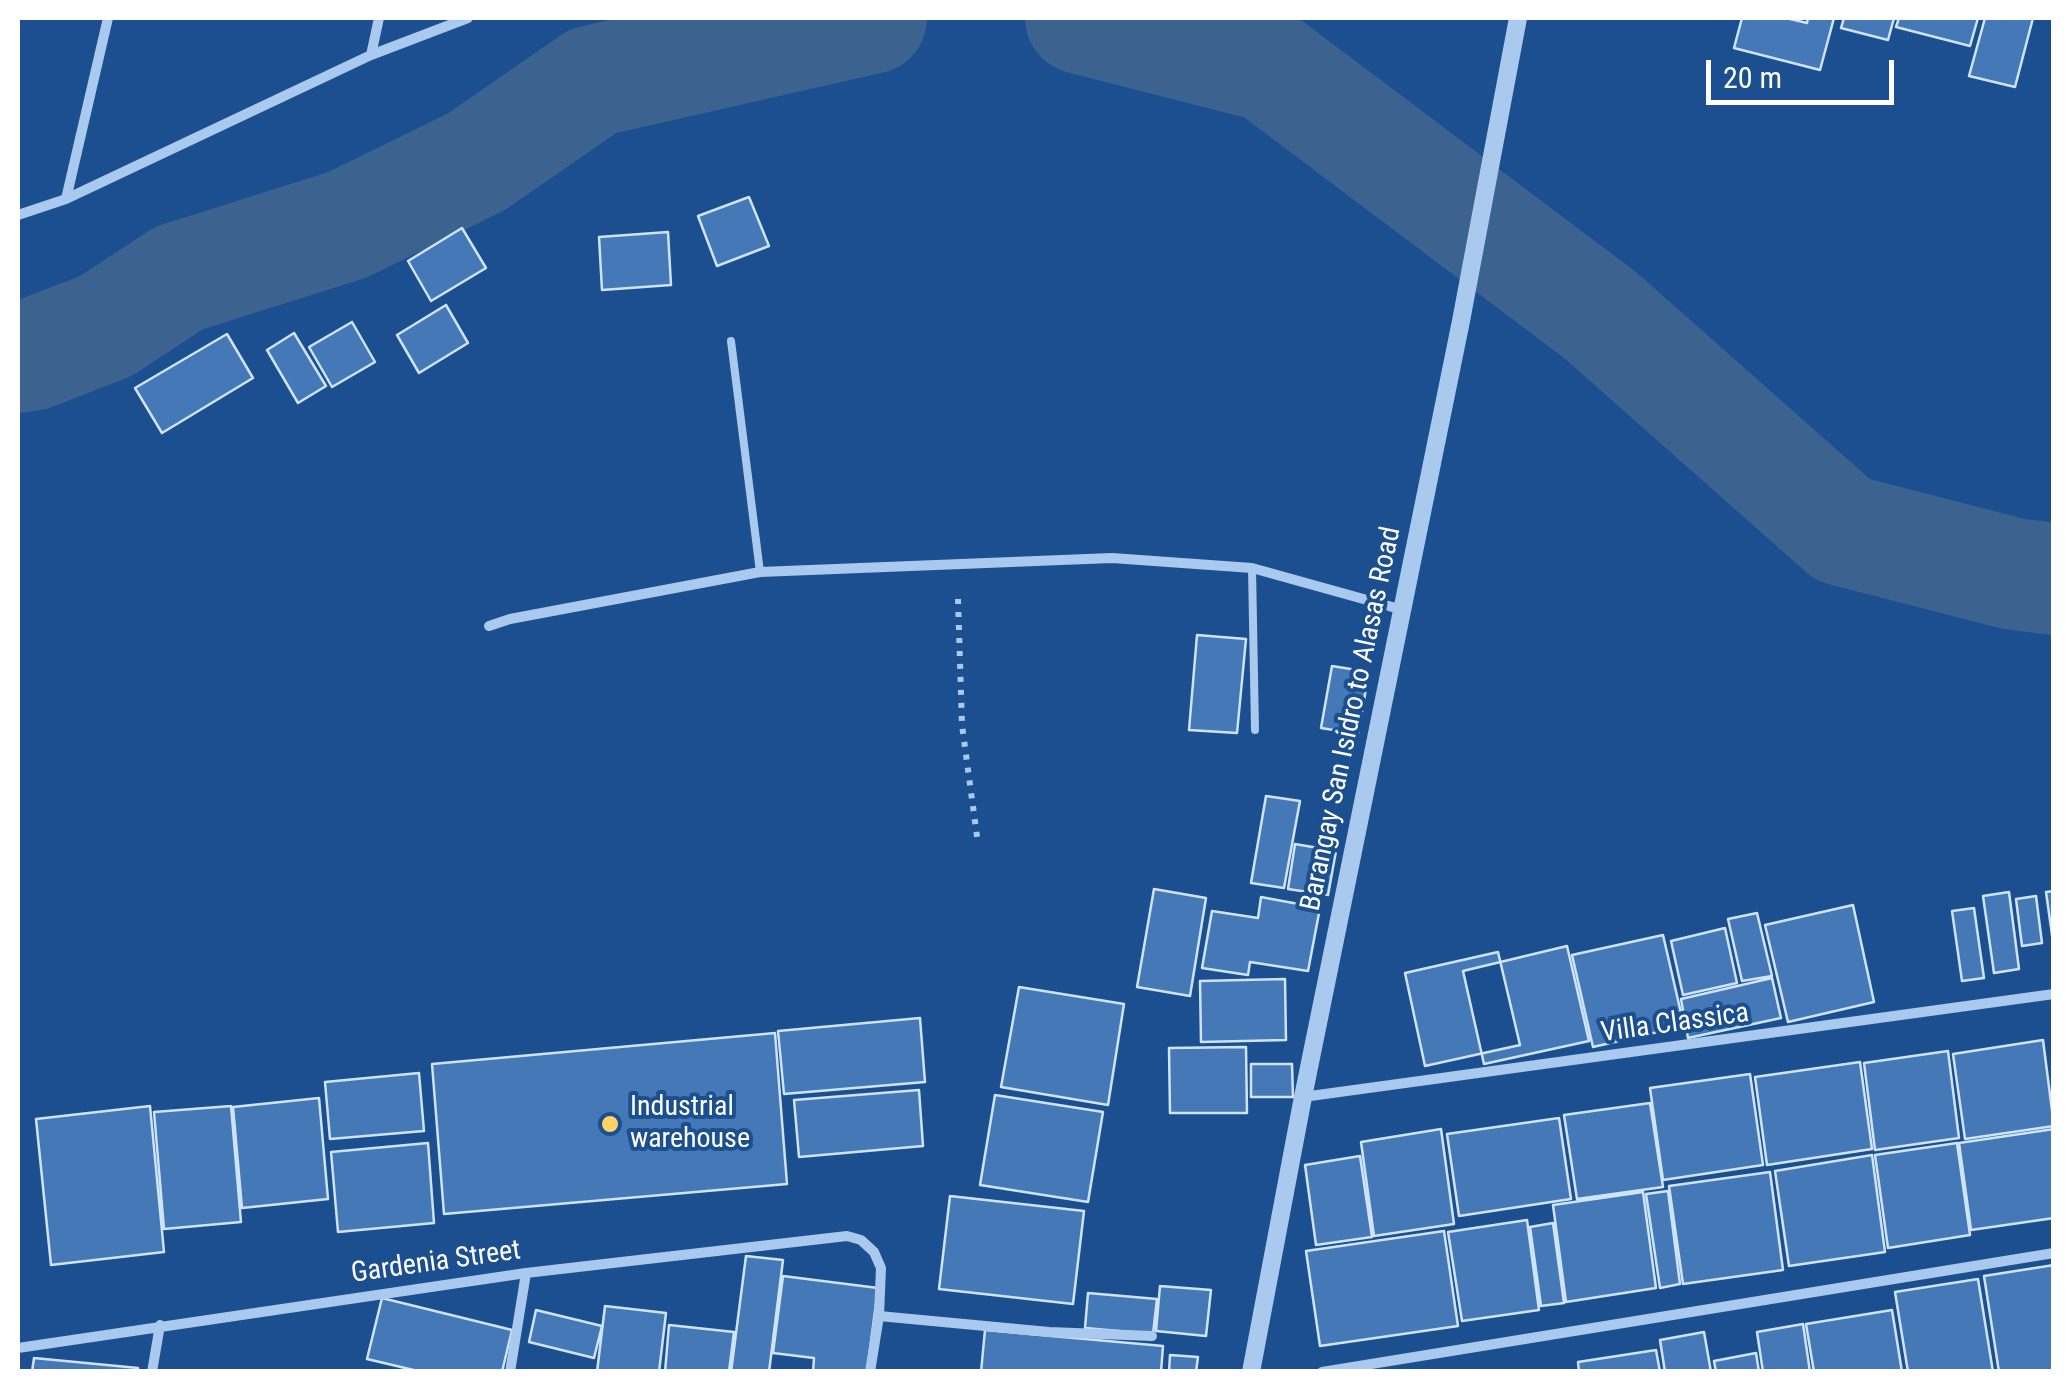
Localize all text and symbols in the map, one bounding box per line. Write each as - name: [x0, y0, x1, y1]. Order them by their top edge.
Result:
- scale bar: [1711, 40, 1898, 102]
- text: 20 m: [1723, 60, 1782, 95]
- street label: Barangay San Isidro to Alasas Road: [1295, 524, 1409, 914]
- street label: Villa Classica: [1599, 997, 1751, 1051]
- place label: Industrial warehouse: [630, 1091, 750, 1157]
- marker: Industrial warehouse: [599, 1113, 621, 1135]
- street label: Gardenia Street: [349, 1234, 523, 1292]

